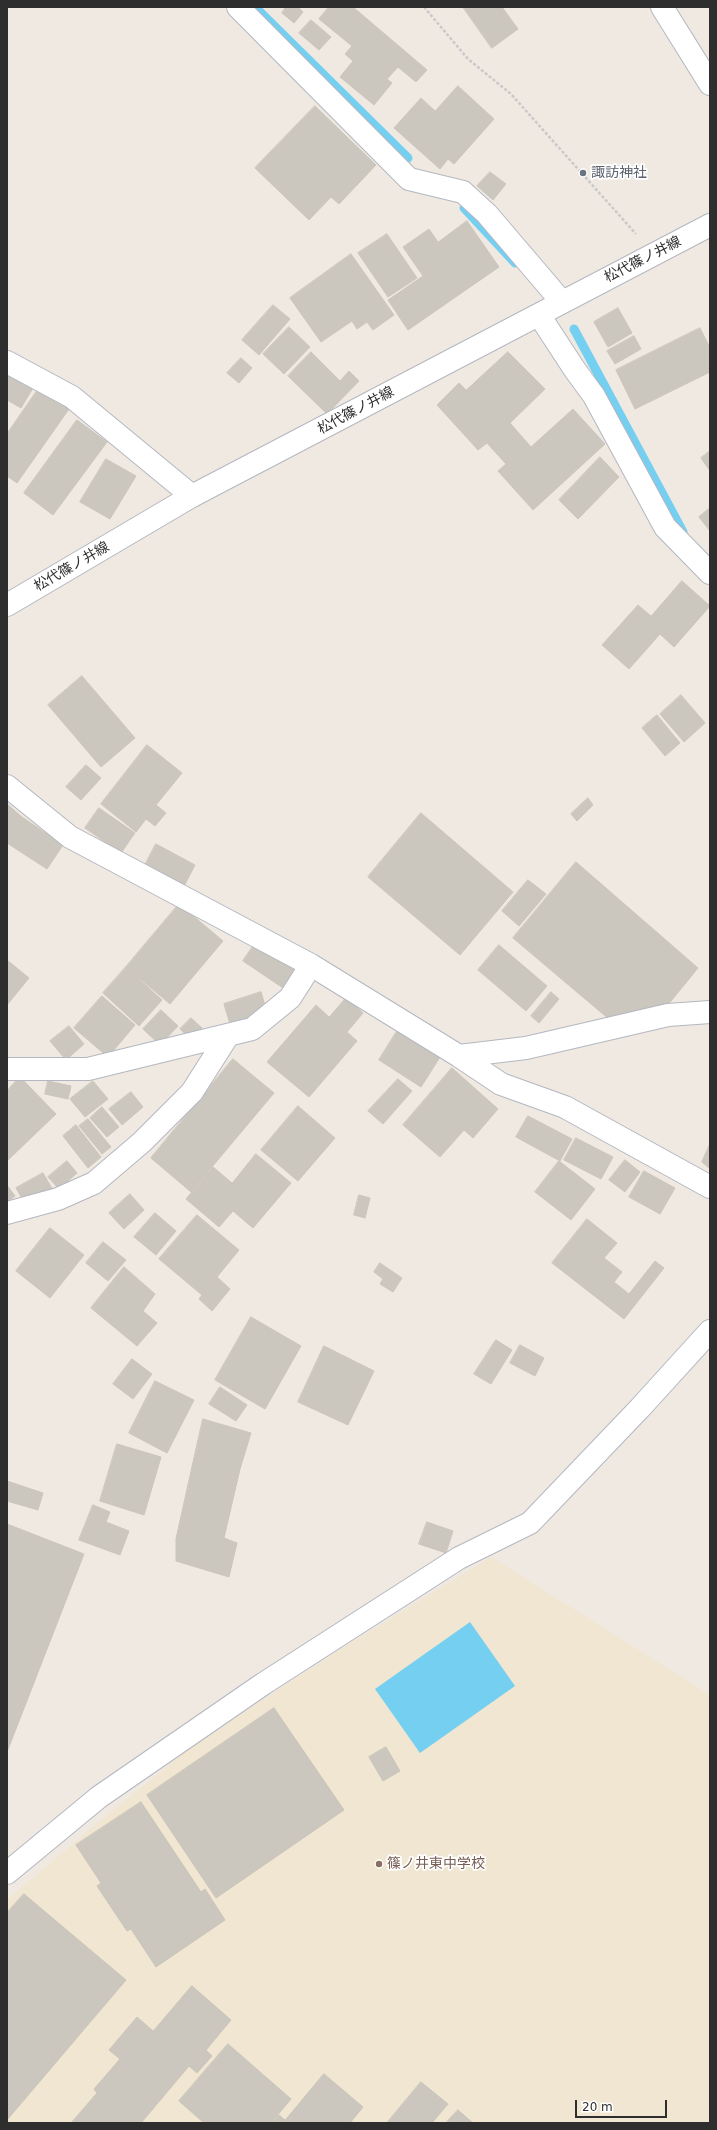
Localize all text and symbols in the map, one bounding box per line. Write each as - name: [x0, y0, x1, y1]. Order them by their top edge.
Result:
- place label: 諏訪神社: [591, 165, 647, 181]
- marker: 諏訪神社: [578, 168, 588, 178]
- street label: 松代篠ノ井線: [602, 233, 684, 287]
- street label: 松代篠ノ井線: [315, 384, 397, 438]
- street label: 松代篠ノ井線: [31, 539, 113, 595]
- place label: 篠ノ井東中学校: [387, 1856, 485, 1872]
- marker: 篠ノ井東中学校: [374, 1859, 384, 1869]
- scale bar: [577, 2092, 669, 2118]
- text: 20 m: [582, 2100, 613, 2114]

